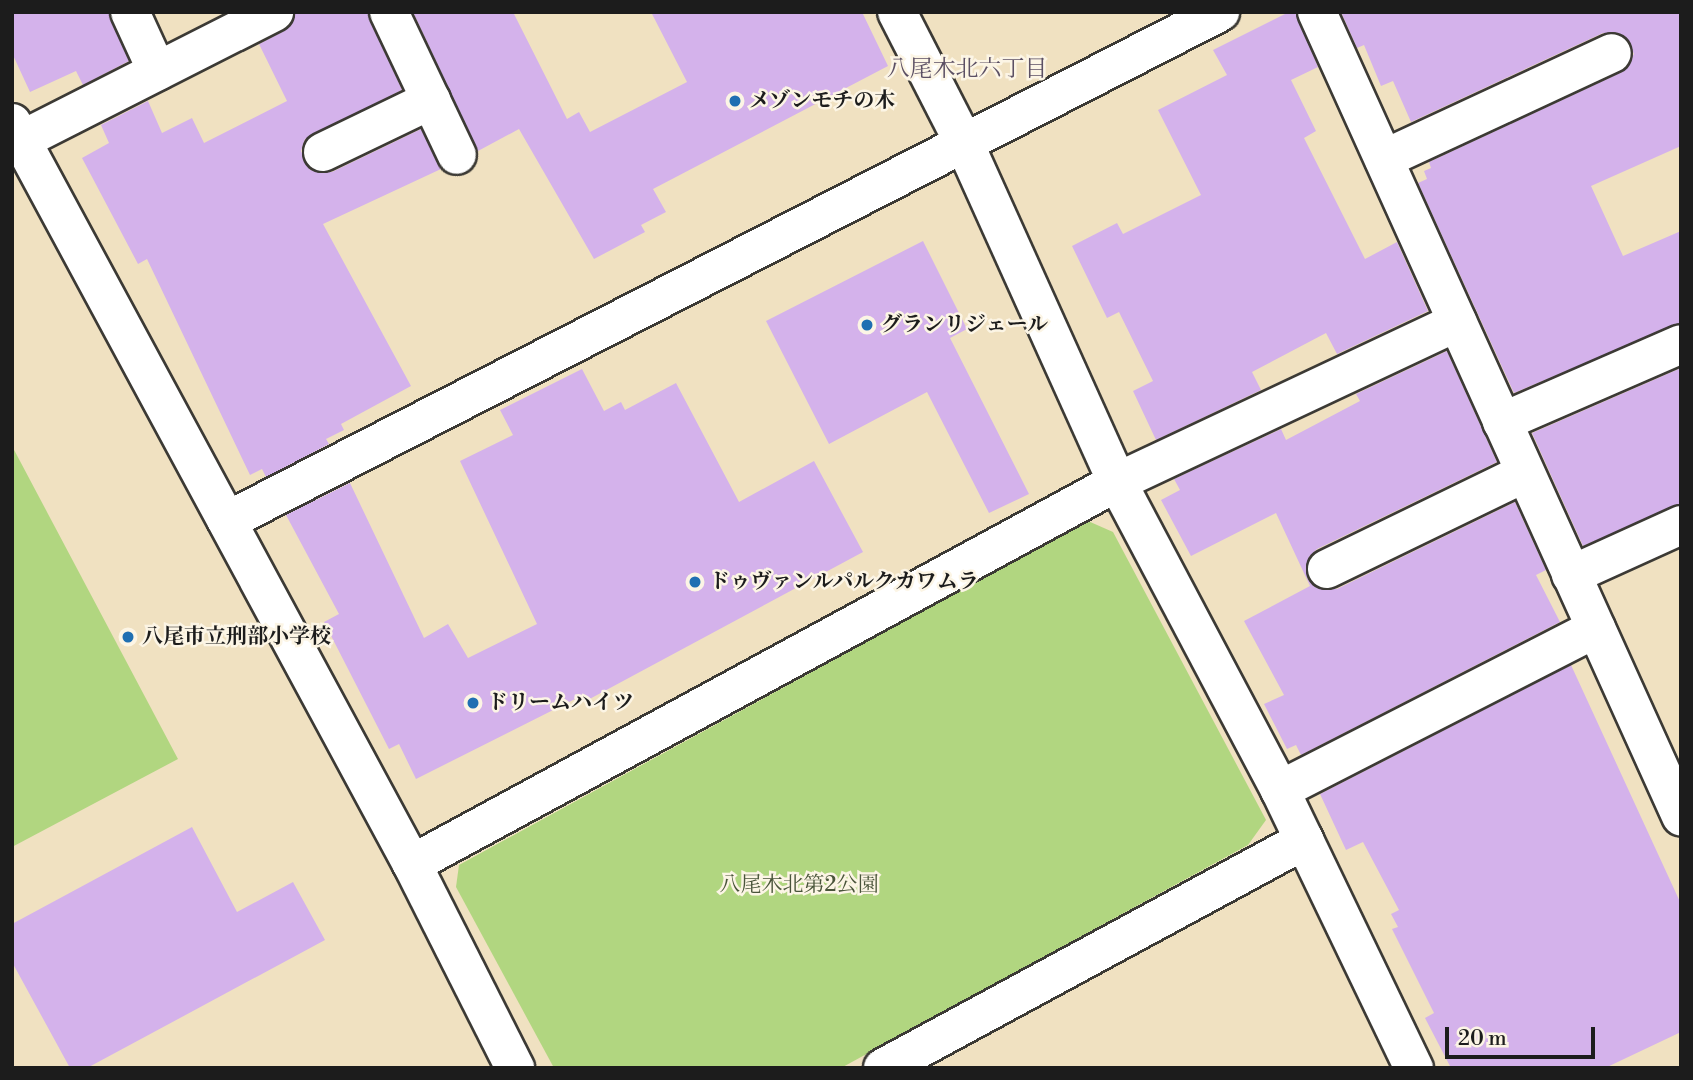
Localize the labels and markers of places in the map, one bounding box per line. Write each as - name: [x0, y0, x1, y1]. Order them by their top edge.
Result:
- place label: メゾンモチの木: [749, 88, 896, 114]
- marker: メゾンモチの木: [727, 93, 743, 109]
- place label: グランリジェール: [881, 312, 1049, 338]
- marker: グランリジェール: [859, 317, 875, 333]
- place label: ドゥヴァンルパルクカワムラ: [709, 569, 982, 595]
- marker: ドゥヴァンルパルクカワムラ: [687, 574, 703, 590]
- place label: 八尾市立刑部小学校: [142, 624, 331, 650]
- marker: 八尾市立刑部小学校: [120, 629, 136, 645]
- place label: ドリームハイツ: [487, 690, 634, 716]
- marker: ドリームハイツ: [465, 695, 481, 711]

